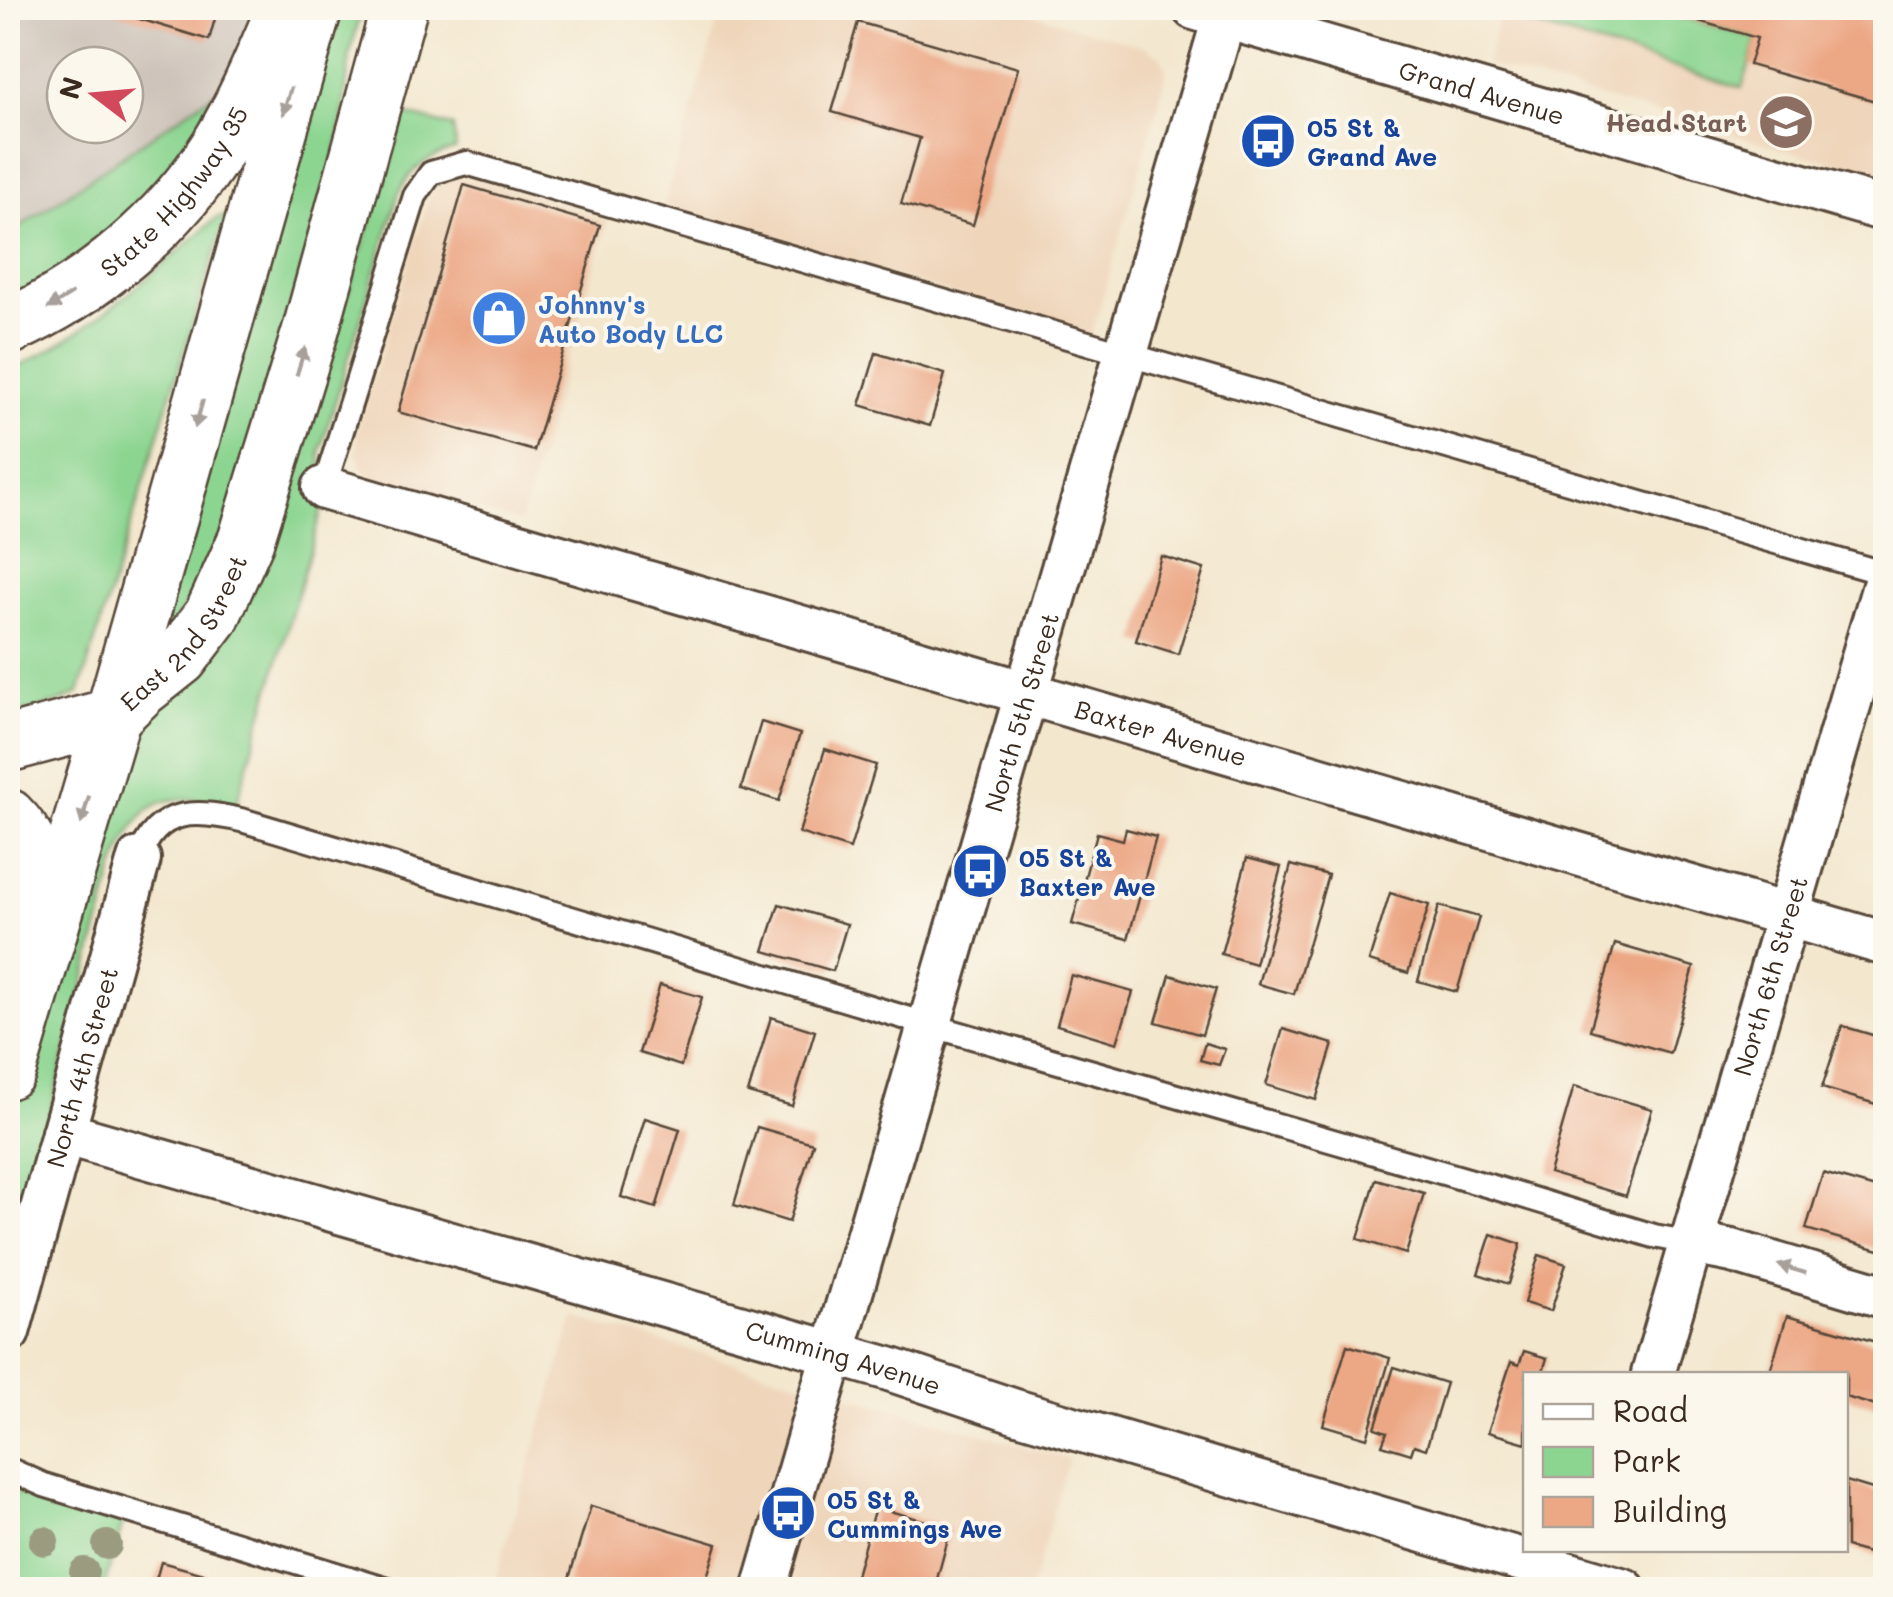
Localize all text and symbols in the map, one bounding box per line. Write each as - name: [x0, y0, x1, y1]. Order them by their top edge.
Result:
- north arrow: [45, 45, 145, 145]
- street label: Grand Avenue: [1395, 53, 1569, 131]
- text: N: [50, 73, 90, 103]
- one-way arrow: [279, 86, 295, 117]
- school or university icon: Head Start: [1756, 92, 1816, 152]
- street label: State Highway 35: [93, 101, 254, 283]
- place label: Head Start: [1606, 106, 1747, 138]
- bus stop icon: 05 St & Grand Ave: [1238, 111, 1298, 171]
- place label: 05 St & Grand Ave: [1307, 111, 1437, 172]
- shop icon: Johnny's Auto Body LLC: [469, 288, 529, 348]
- place label: Johnny's Auto Body LLC: [538, 288, 723, 350]
- one-way arrow: [46, 291, 74, 309]
- one-way arrow: [294, 345, 309, 376]
- one-way arrow: [190, 399, 206, 430]
- street label: East 2nd Street: [113, 549, 254, 717]
- street label: North 5th Street: [977, 608, 1065, 815]
- street label: Baxter Avenue: [1071, 692, 1251, 773]
- one-way arrow: [77, 795, 93, 826]
- bus stop icon: 05 St & Baxter Ave: [950, 841, 1010, 901]
- place label: 05 St & Baxter Ave: [1019, 841, 1156, 902]
- street label: North 6th Street: [1725, 872, 1814, 1080]
- street label: North 4th Street: [38, 963, 124, 1171]
- one-way arrow: [1776, 1261, 1807, 1276]
- street label: Cumming Avenue: [742, 1313, 945, 1401]
- legend: [1523, 1372, 1848, 1552]
- text: Road: [1613, 1390, 1688, 1430]
- text: Park: [1613, 1440, 1681, 1480]
- bus stop icon: 05 St & Cummings Ave: [758, 1483, 818, 1543]
- place label: 05 St & Cummings Ave: [827, 1483, 1002, 1544]
- text: Building: [1613, 1490, 1727, 1530]

